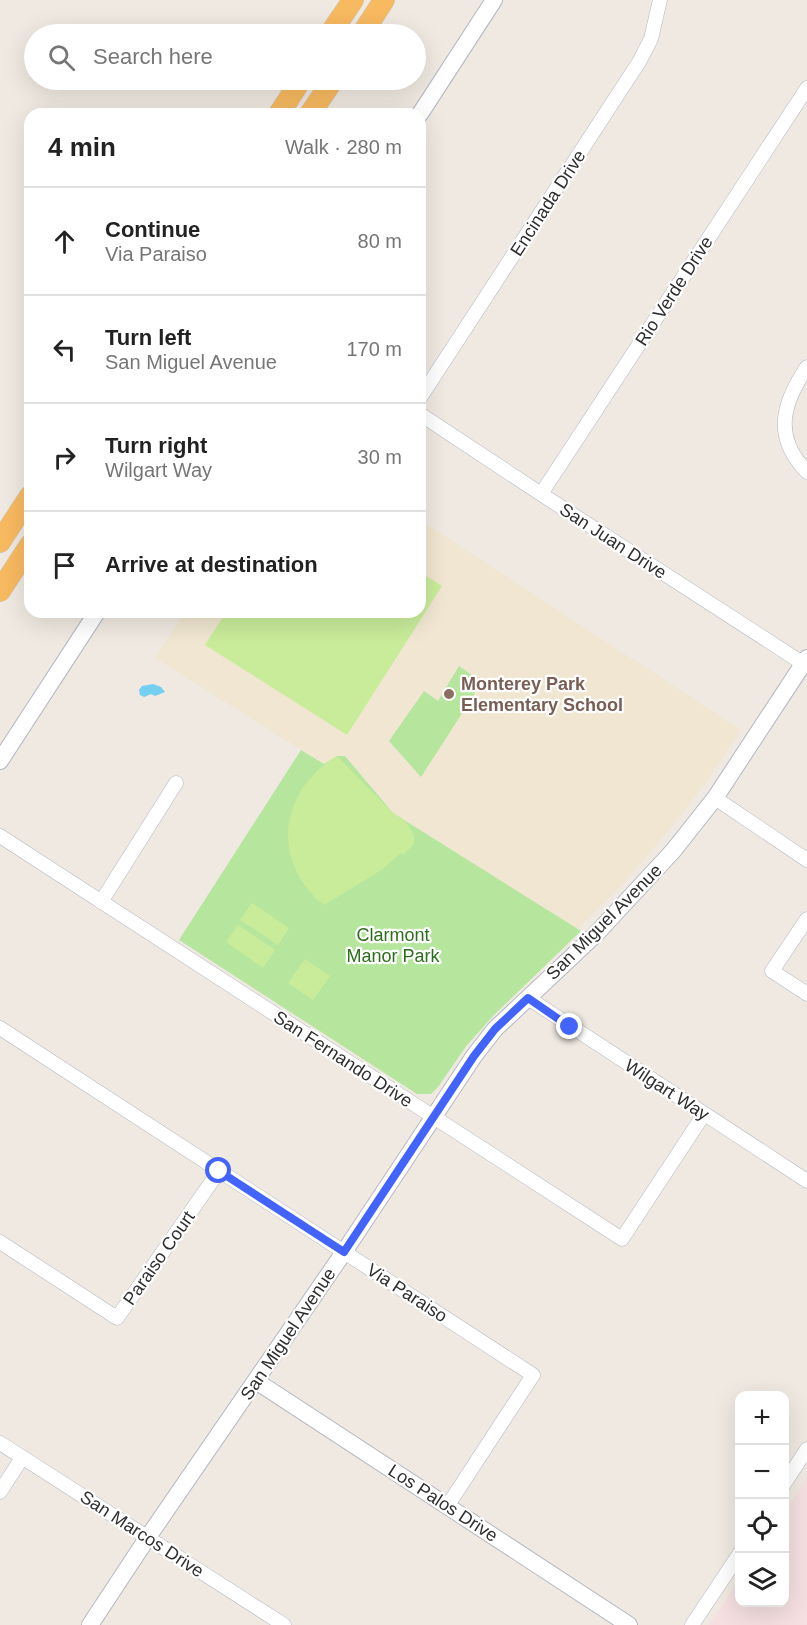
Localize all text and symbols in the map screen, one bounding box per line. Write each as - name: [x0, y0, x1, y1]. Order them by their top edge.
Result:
- search box: [24, 24, 426, 90]
- icon: search: [45, 41, 78, 74]
- text: Search here: [93, 44, 213, 69]
- text: 4 min: [48, 132, 116, 162]
- text: Walk · 280 m: [285, 136, 402, 158]
- street label: Encinada Drive: [506, 146, 590, 260]
- text: Continue: [105, 217, 200, 242]
- icon: ahead: [48, 225, 81, 258]
- text: 80 m: [358, 230, 402, 252]
- street label: Rio Verde Drive: [631, 233, 717, 349]
- text: Via Paraiso: [105, 243, 207, 265]
- text: Turn left: [105, 325, 191, 350]
- icon: left: [48, 333, 81, 366]
- text: 170 m: [346, 338, 402, 360]
- text: San Miguel Avenue: [105, 351, 277, 373]
- text: Turn right: [105, 433, 207, 458]
- icon: right: [48, 441, 81, 474]
- text: 30 m: [358, 446, 402, 468]
- text: Wilgart Way: [105, 459, 212, 481]
- street label: San Juan Drive: [556, 499, 670, 583]
- icon: arrive: [48, 549, 81, 582]
- text: Arrive at destination: [105, 552, 318, 577]
- place label: Monterey Park Elementary School: [461, 674, 623, 715]
- marker: Monterey Park Elementary School: [442, 687, 456, 701]
- street label: San Miguel Avenue: [542, 860, 666, 984]
- park label: Clarmont Manor Park: [346, 925, 441, 966]
- street label: San Fernando Drive: [270, 1007, 416, 1111]
- route end: [556, 1013, 582, 1039]
- street label: Wilgart Way: [621, 1055, 713, 1125]
- route start: [205, 1157, 231, 1183]
- street label: Paraiso Court: [119, 1207, 199, 1309]
- street label: Via Paraiso: [363, 1260, 451, 1326]
- street label: San Miguel Avenue: [236, 1264, 340, 1404]
- map controls: [735, 1391, 789, 1607]
- button: +: [735, 1391, 789, 1445]
- button: −: [735, 1445, 789, 1499]
- street label: Los Palos Drive: [385, 1460, 501, 1546]
- street label: San Marcos Drive: [77, 1487, 207, 1581]
- button: locate: [735, 1499, 789, 1553]
- button: layers: [735, 1553, 789, 1607]

